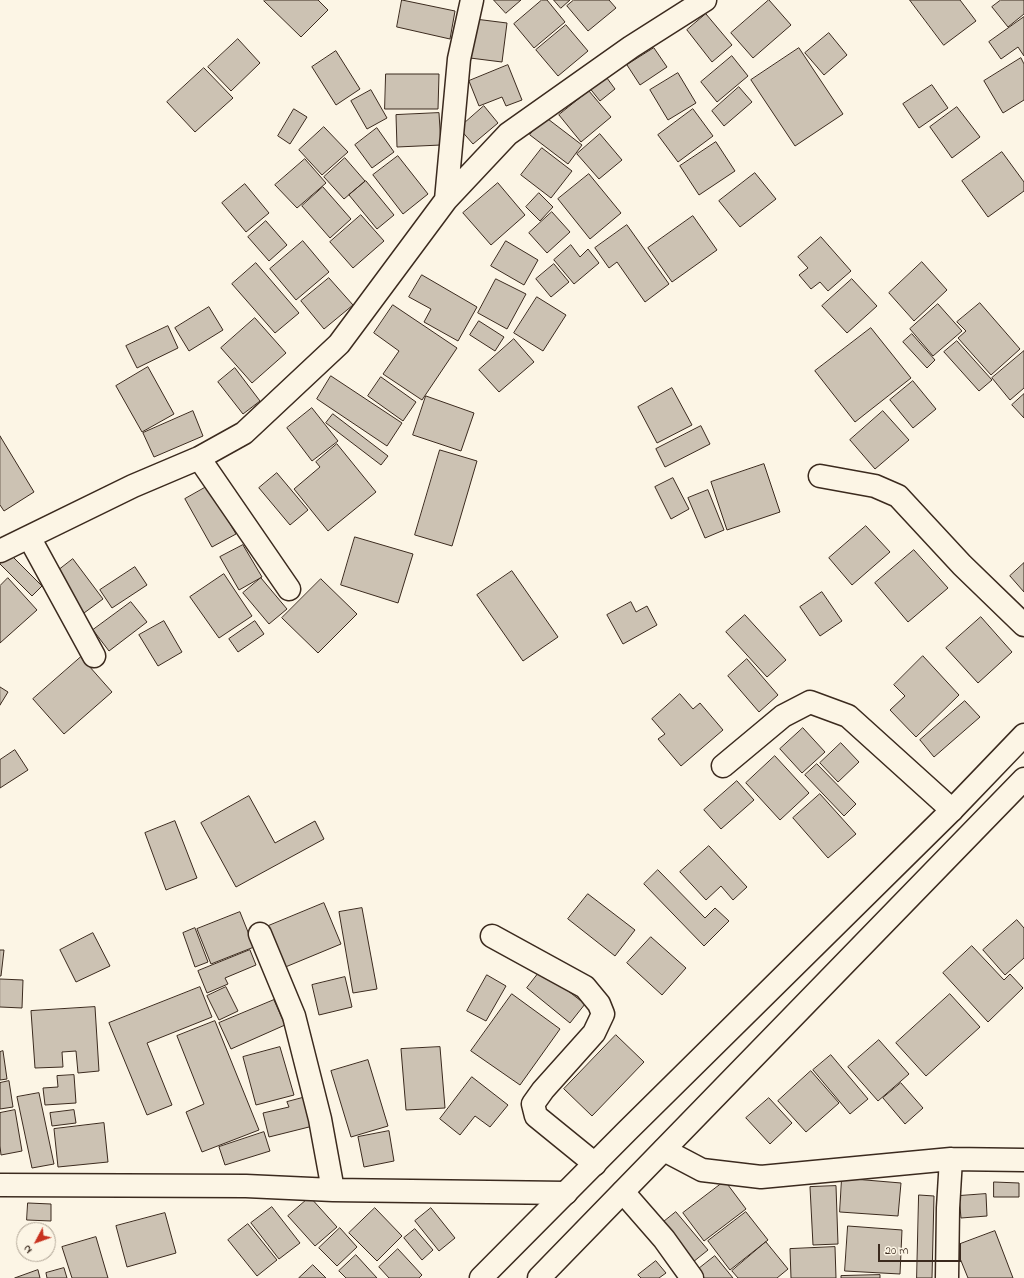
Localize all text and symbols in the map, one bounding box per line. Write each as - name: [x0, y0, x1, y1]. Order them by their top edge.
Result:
- north arrow: [16, 1222, 56, 1262]
- scale bar: [880, 1236, 963, 1262]
- text: N: [19, 1241, 36, 1257]
- text: 20 m: [885, 1242, 908, 1260]

